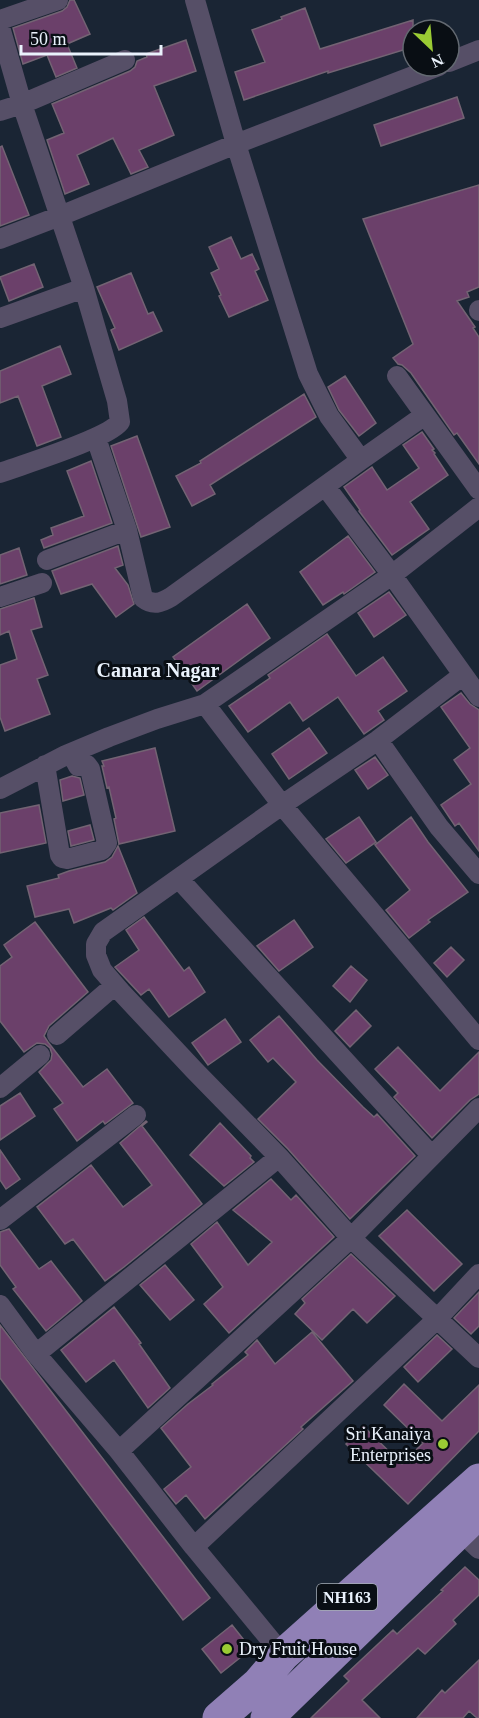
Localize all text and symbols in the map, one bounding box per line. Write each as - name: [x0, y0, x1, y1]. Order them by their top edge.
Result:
- scale bar: [21, 18, 160, 56]
- north arrow: [401, 18, 461, 78]
- text: 50 m: [30, 29, 67, 49]
- text: N: [428, 51, 446, 71]
- district label: Canara Nagar: [97, 659, 220, 682]
- place label: Sri Kanaiya Enterprises: [346, 1424, 431, 1465]
- marker: Sri Kanaiya Enterprises: [436, 1437, 450, 1451]
- road number: NH163: [317, 1584, 377, 1610]
- place label: Dry Fruit House: [239, 1639, 357, 1659]
- marker: Dry Fruit House: [220, 1642, 234, 1656]

